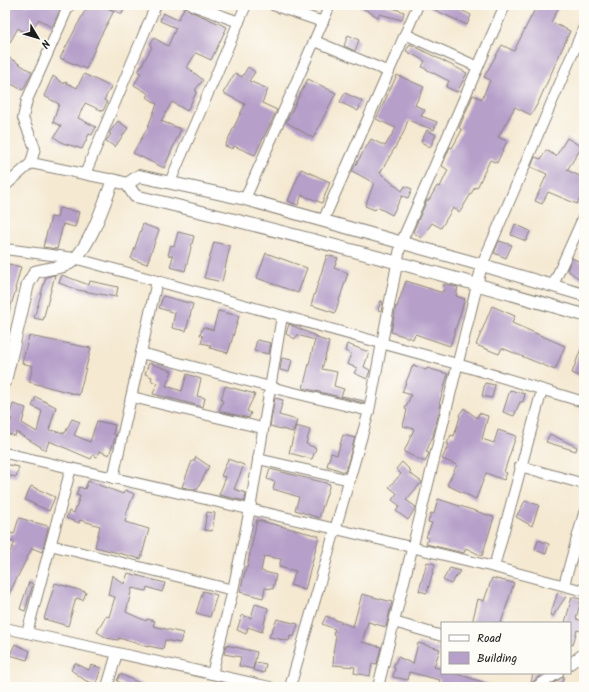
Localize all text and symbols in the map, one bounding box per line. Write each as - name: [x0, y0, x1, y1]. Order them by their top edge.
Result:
- north arrow: [18, 18, 58, 58]
- text: N: [36, 35, 54, 52]
- legend: [441, 622, 571, 674]
- text: Road: [477, 629, 502, 648]
- text: Building: [477, 649, 517, 668]

